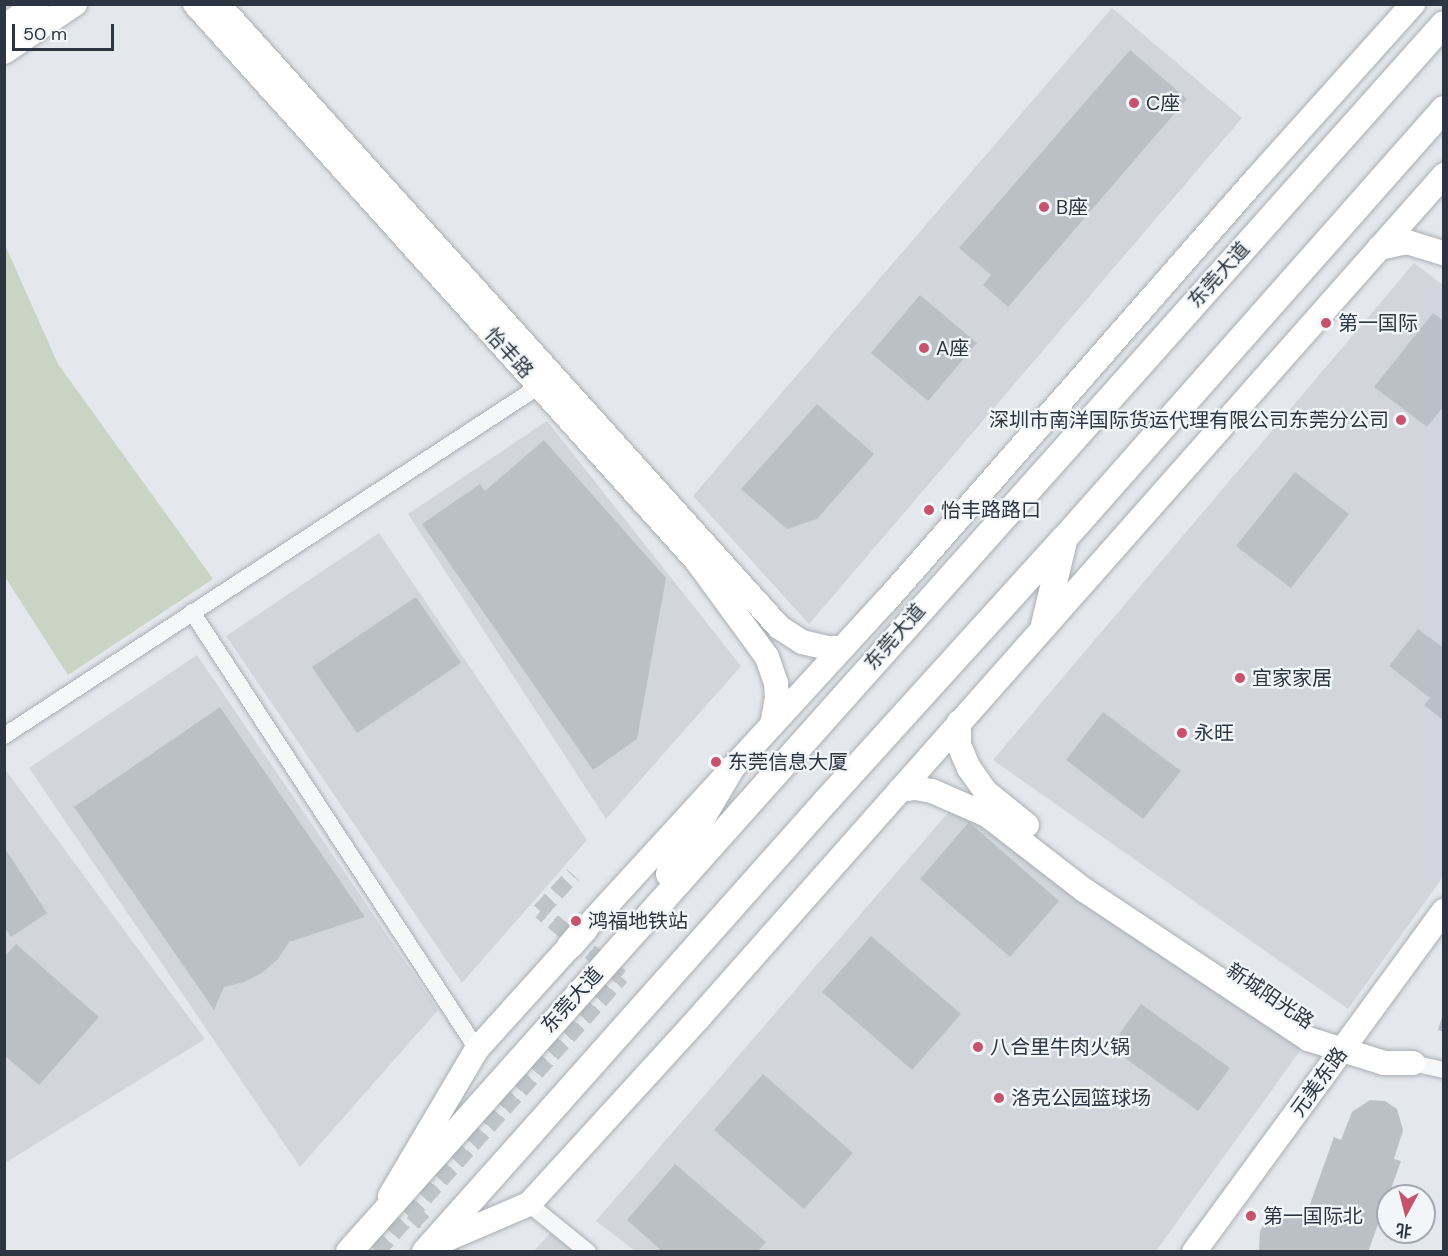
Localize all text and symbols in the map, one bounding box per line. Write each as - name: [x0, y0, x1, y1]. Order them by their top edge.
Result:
- scale bar: [15, 12, 117, 50]
- text: 50 m: [23, 22, 67, 46]
- place label: C座: [1146, 91, 1180, 115]
- marker: C座: [1127, 96, 1141, 110]
- place label: B座: [1056, 195, 1088, 219]
- marker: B座: [1037, 200, 1051, 214]
- street label: 东莞大道: [1183, 237, 1255, 313]
- place label: 第一国际: [1338, 311, 1418, 335]
- marker: 第一国际: [1319, 316, 1333, 330]
- street label: 怡丰路: [480, 323, 538, 383]
- place label: A座: [936, 336, 969, 360]
- marker: A座: [917, 341, 931, 355]
- place label: 深圳市南洋国际货运代理有限公司东莞分公司: [989, 408, 1389, 432]
- marker: 深圳市南洋国际货运代理有限公司东莞分公司: [1394, 413, 1408, 427]
- place label: 怡丰路路口: [941, 498, 1041, 522]
- marker: 怡丰路路口: [922, 503, 936, 517]
- street label: 东莞大道: [860, 599, 930, 675]
- place label: 宜家家居: [1252, 666, 1332, 690]
- marker: 宜家家居: [1233, 671, 1247, 685]
- place label: 永旺: [1194, 721, 1234, 745]
- marker: 永旺: [1175, 726, 1189, 740]
- place label: 东莞信息大厦: [728, 750, 848, 774]
- marker: 东莞信息大厦: [709, 755, 723, 769]
- place label: 鸿福地铁站: [588, 909, 688, 933]
- marker: 鸿福地铁站: [569, 914, 583, 928]
- street label: 新城阳光路: [1222, 958, 1318, 1034]
- street label: 东莞大道: [536, 962, 608, 1038]
- place label: 八合里牛肉火锅: [990, 1035, 1130, 1059]
- marker: 八合里牛肉火锅: [971, 1040, 985, 1054]
- street label: 元美东路: [1286, 1043, 1352, 1121]
- place label: 洛克公园篮球场: [1011, 1086, 1151, 1110]
- marker: 洛克公园篮球场: [992, 1091, 1006, 1105]
- north arrow: [1376, 1184, 1436, 1244]
- place label: 第一国际北: [1263, 1204, 1363, 1228]
- marker: 第一国际北: [1244, 1209, 1258, 1223]
- text: 北: [1395, 1219, 1413, 1242]

